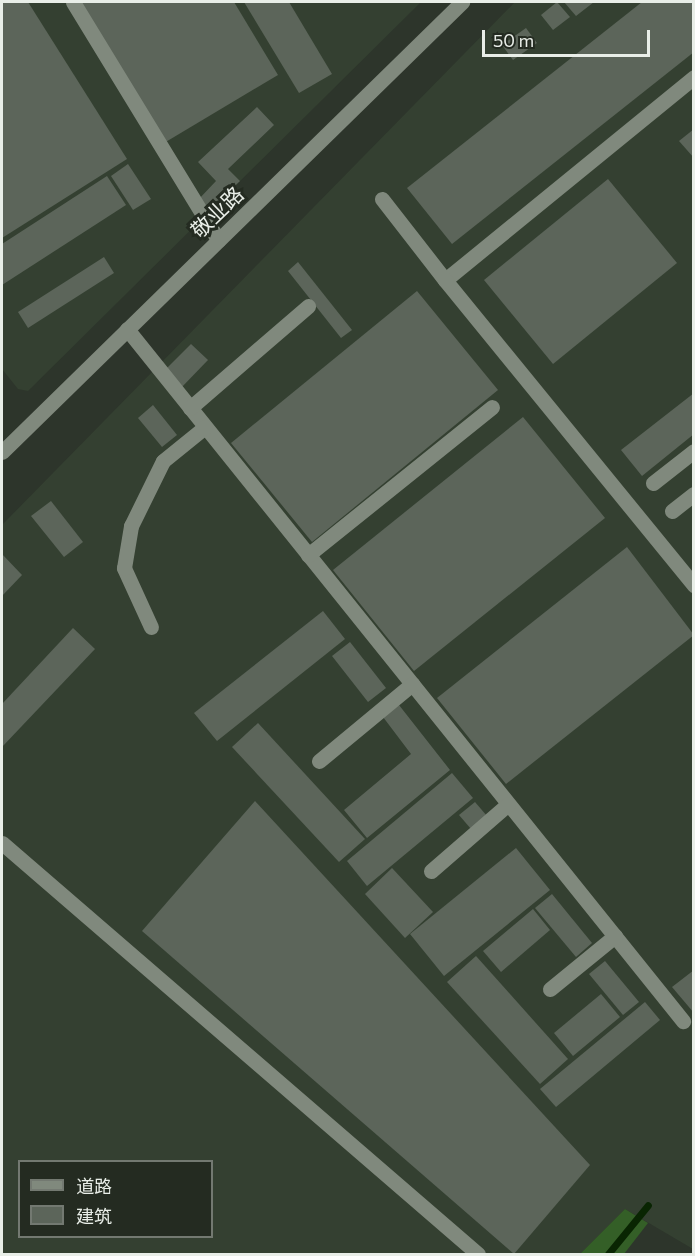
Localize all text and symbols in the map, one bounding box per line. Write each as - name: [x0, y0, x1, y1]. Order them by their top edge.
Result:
- scale bar: [485, 18, 653, 56]
- text: 50 m: [493, 29, 534, 51]
- street label: 敬业路: [186, 181, 248, 243]
- legend: [18, 1160, 213, 1238]
- text: 道路: [76, 1175, 112, 1197]
- text: 建筑: [76, 1205, 112, 1227]

